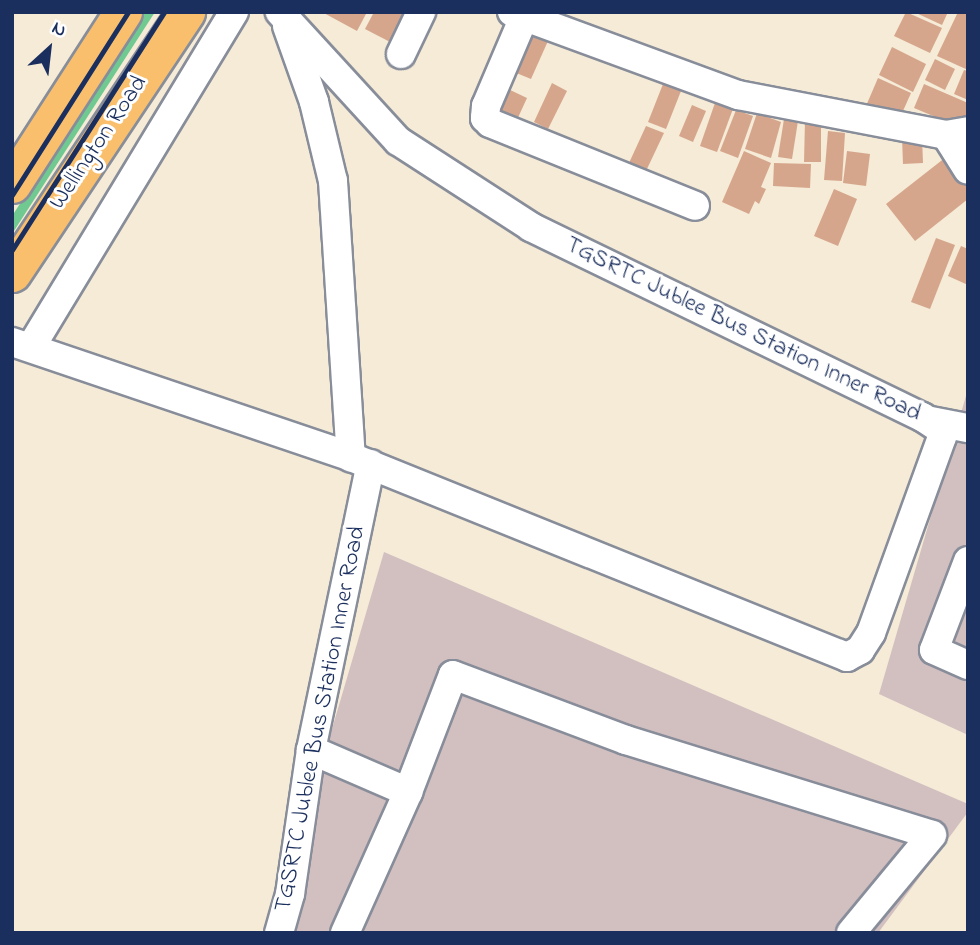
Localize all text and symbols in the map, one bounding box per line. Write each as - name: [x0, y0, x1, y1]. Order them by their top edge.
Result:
- north arrow: [14, 14, 84, 84]
- text: N: [47, 15, 71, 45]
- street label: Wellington Road: [44, 71, 154, 215]
- street label: TGSRTC Jublee Bus Station Inner Road: [560, 231, 926, 429]
- street label: TGSRTC Jublee Bus Station Inner Road: [269, 524, 373, 914]

